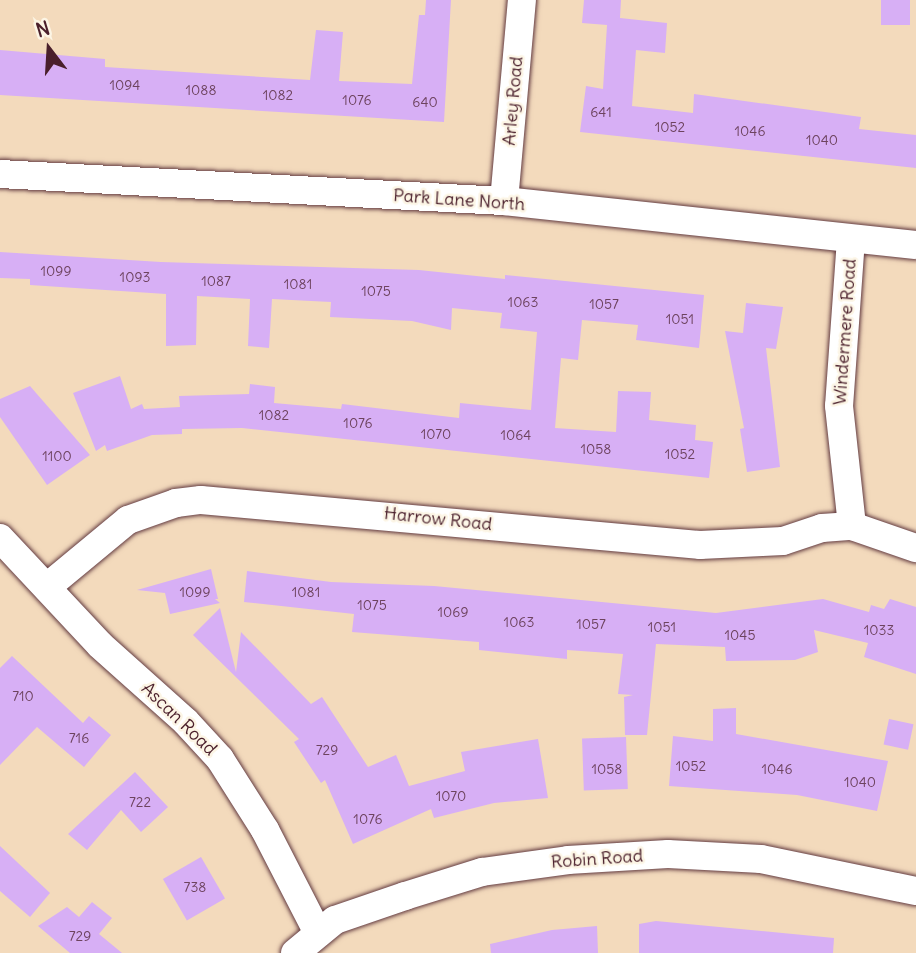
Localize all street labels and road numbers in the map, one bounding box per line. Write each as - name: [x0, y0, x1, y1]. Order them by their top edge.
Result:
- street label: Arley Road: [498, 56, 528, 146]
- street label: Park Lane North: [392, 185, 526, 215]
- street label: Windermere Road: [829, 258, 861, 406]
- street label: Harrow Road: [383, 503, 493, 535]
- street label: Ascan Road: [137, 678, 221, 760]
- street label: Robin Road: [550, 845, 644, 873]

